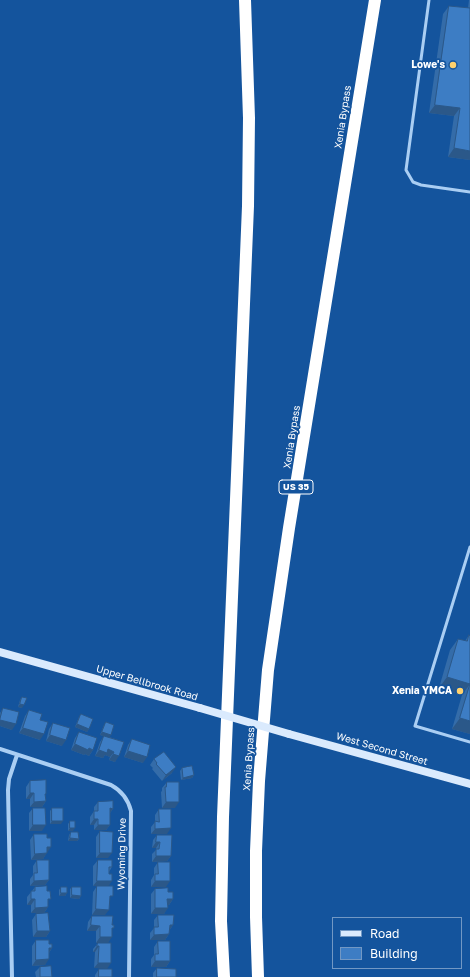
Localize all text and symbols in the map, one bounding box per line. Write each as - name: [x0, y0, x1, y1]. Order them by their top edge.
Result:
- place label: Lowe's: [411, 59, 445, 71]
- marker: Lowe's: [448, 60, 458, 70]
- street label: Xenia Bypass: [332, 85, 354, 149]
- street label: Xenia Bypass: [281, 405, 303, 469]
- road number: US 35: [279, 480, 313, 494]
- street label: Upper Bellbrook Road: [95, 663, 199, 703]
- place label: Xenia YMCA: [392, 685, 452, 697]
- marker: Xenia YMCA: [455, 686, 465, 696]
- street label: Xenia Bypass: [241, 727, 257, 791]
- street label: West Second Street: [335, 730, 429, 768]
- street label: Wyoming Drive: [115, 818, 129, 890]
- legend: [332, 917, 462, 969]
- text: Road: [370, 926, 399, 941]
- text: Building: [370, 946, 418, 961]

